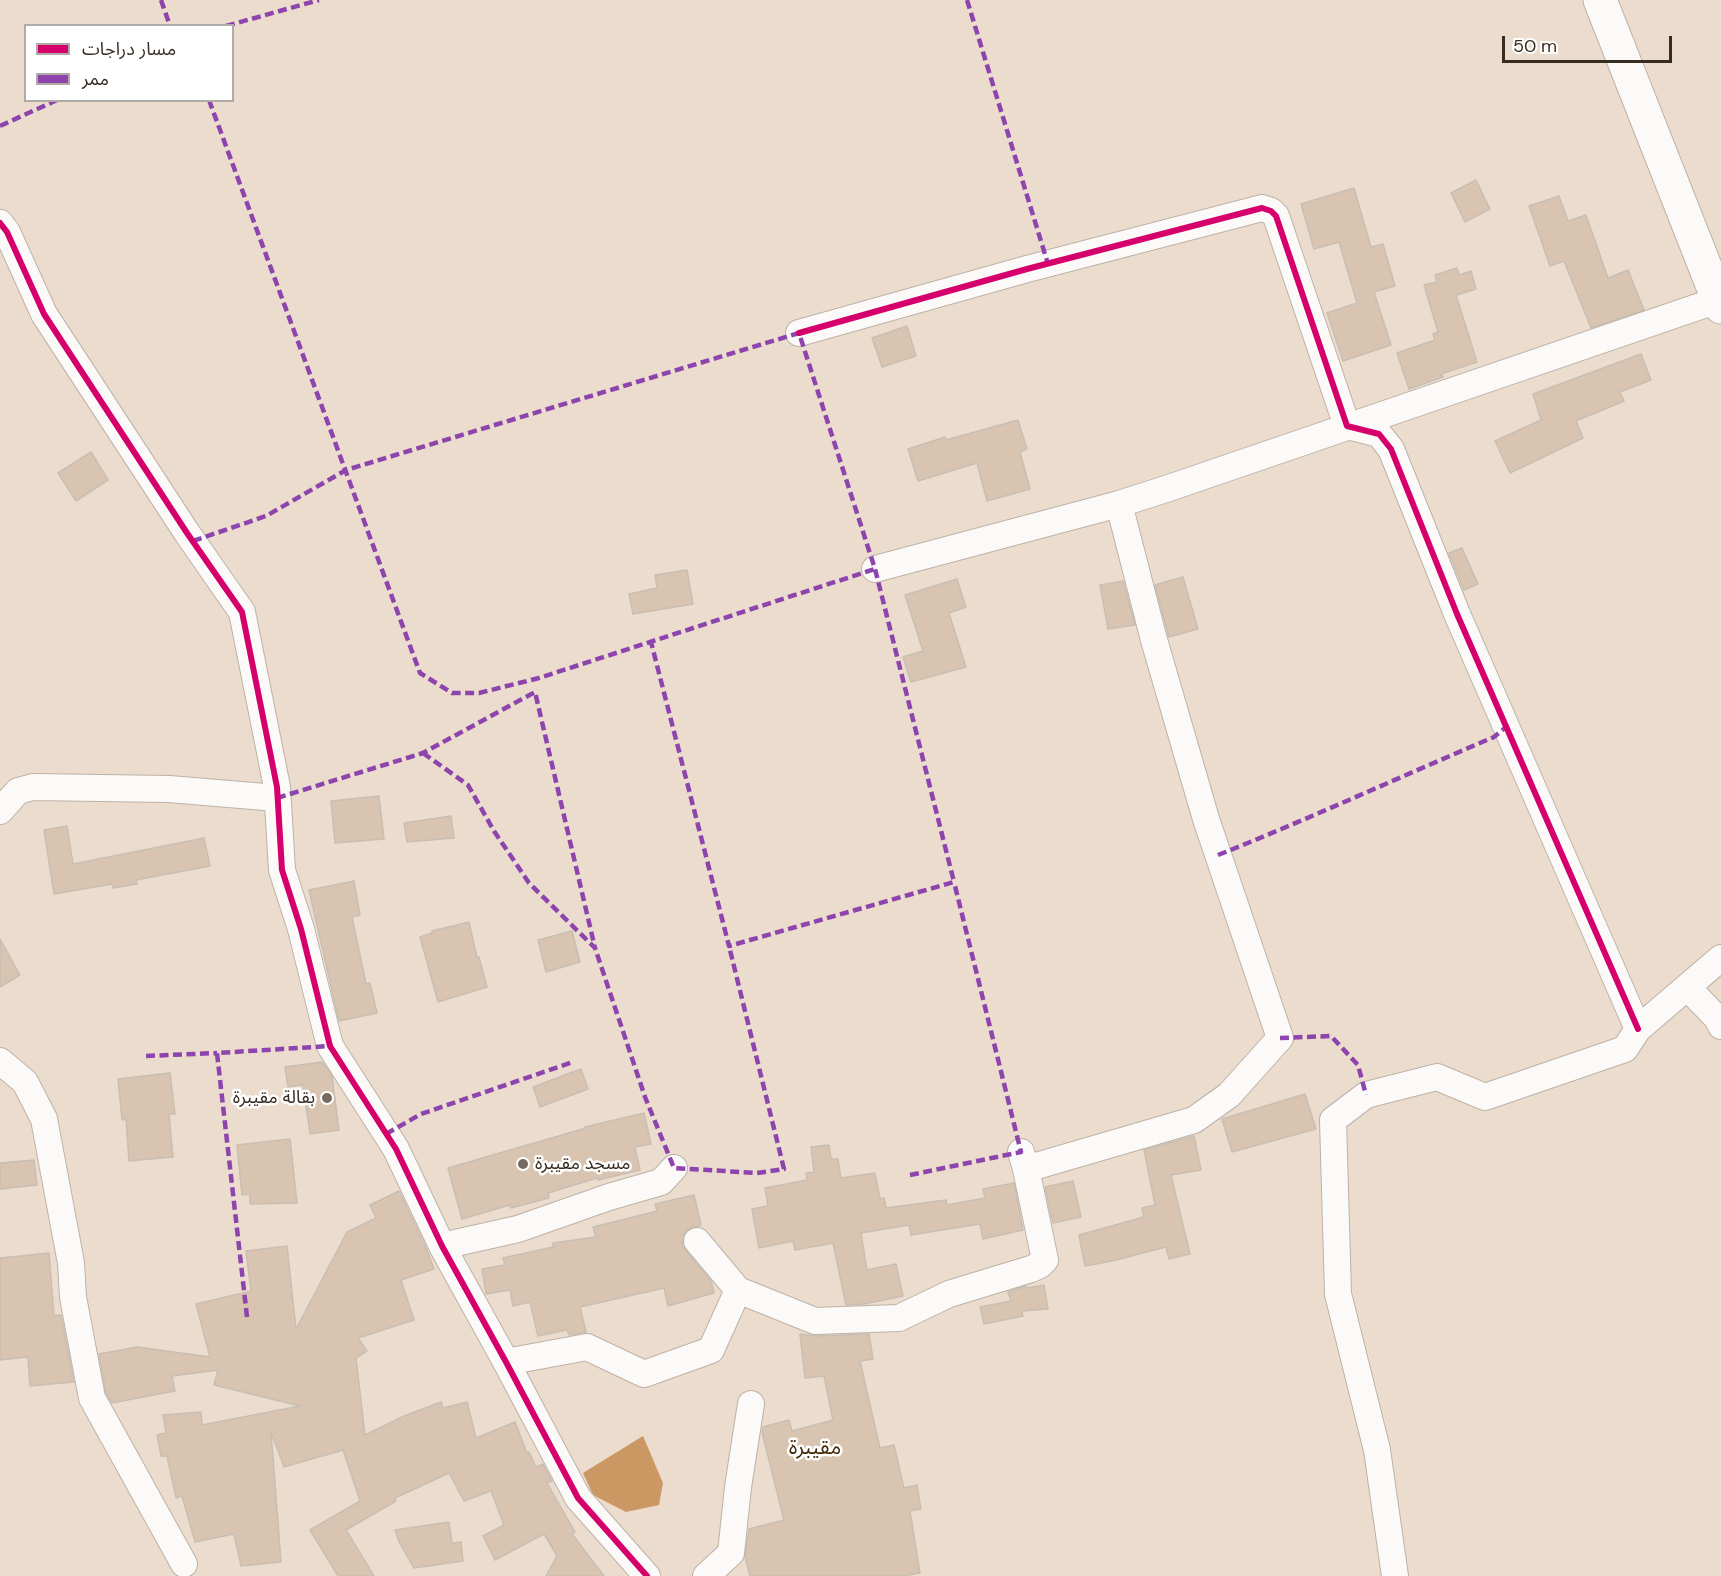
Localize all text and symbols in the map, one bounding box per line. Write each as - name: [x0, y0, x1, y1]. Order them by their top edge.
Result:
- legend: [24, 24, 234, 102]
- scale bar: [1505, 24, 1674, 62]
- text: 50 m: [1513, 34, 1557, 58]
- text: مسار دراجات: [82, 37, 176, 61]
- text: ممر: [82, 67, 109, 91]
- place label: بقالة مقيبرة: [233, 1087, 315, 1109]
- marker: بقالة مقيبرة: [320, 1091, 334, 1105]
- place label: مسجد مقيبرة: [535, 1153, 631, 1175]
- marker: مسجد مقيبرة: [516, 1157, 530, 1171]
- district label: مقيبرة: [789, 1435, 841, 1461]

